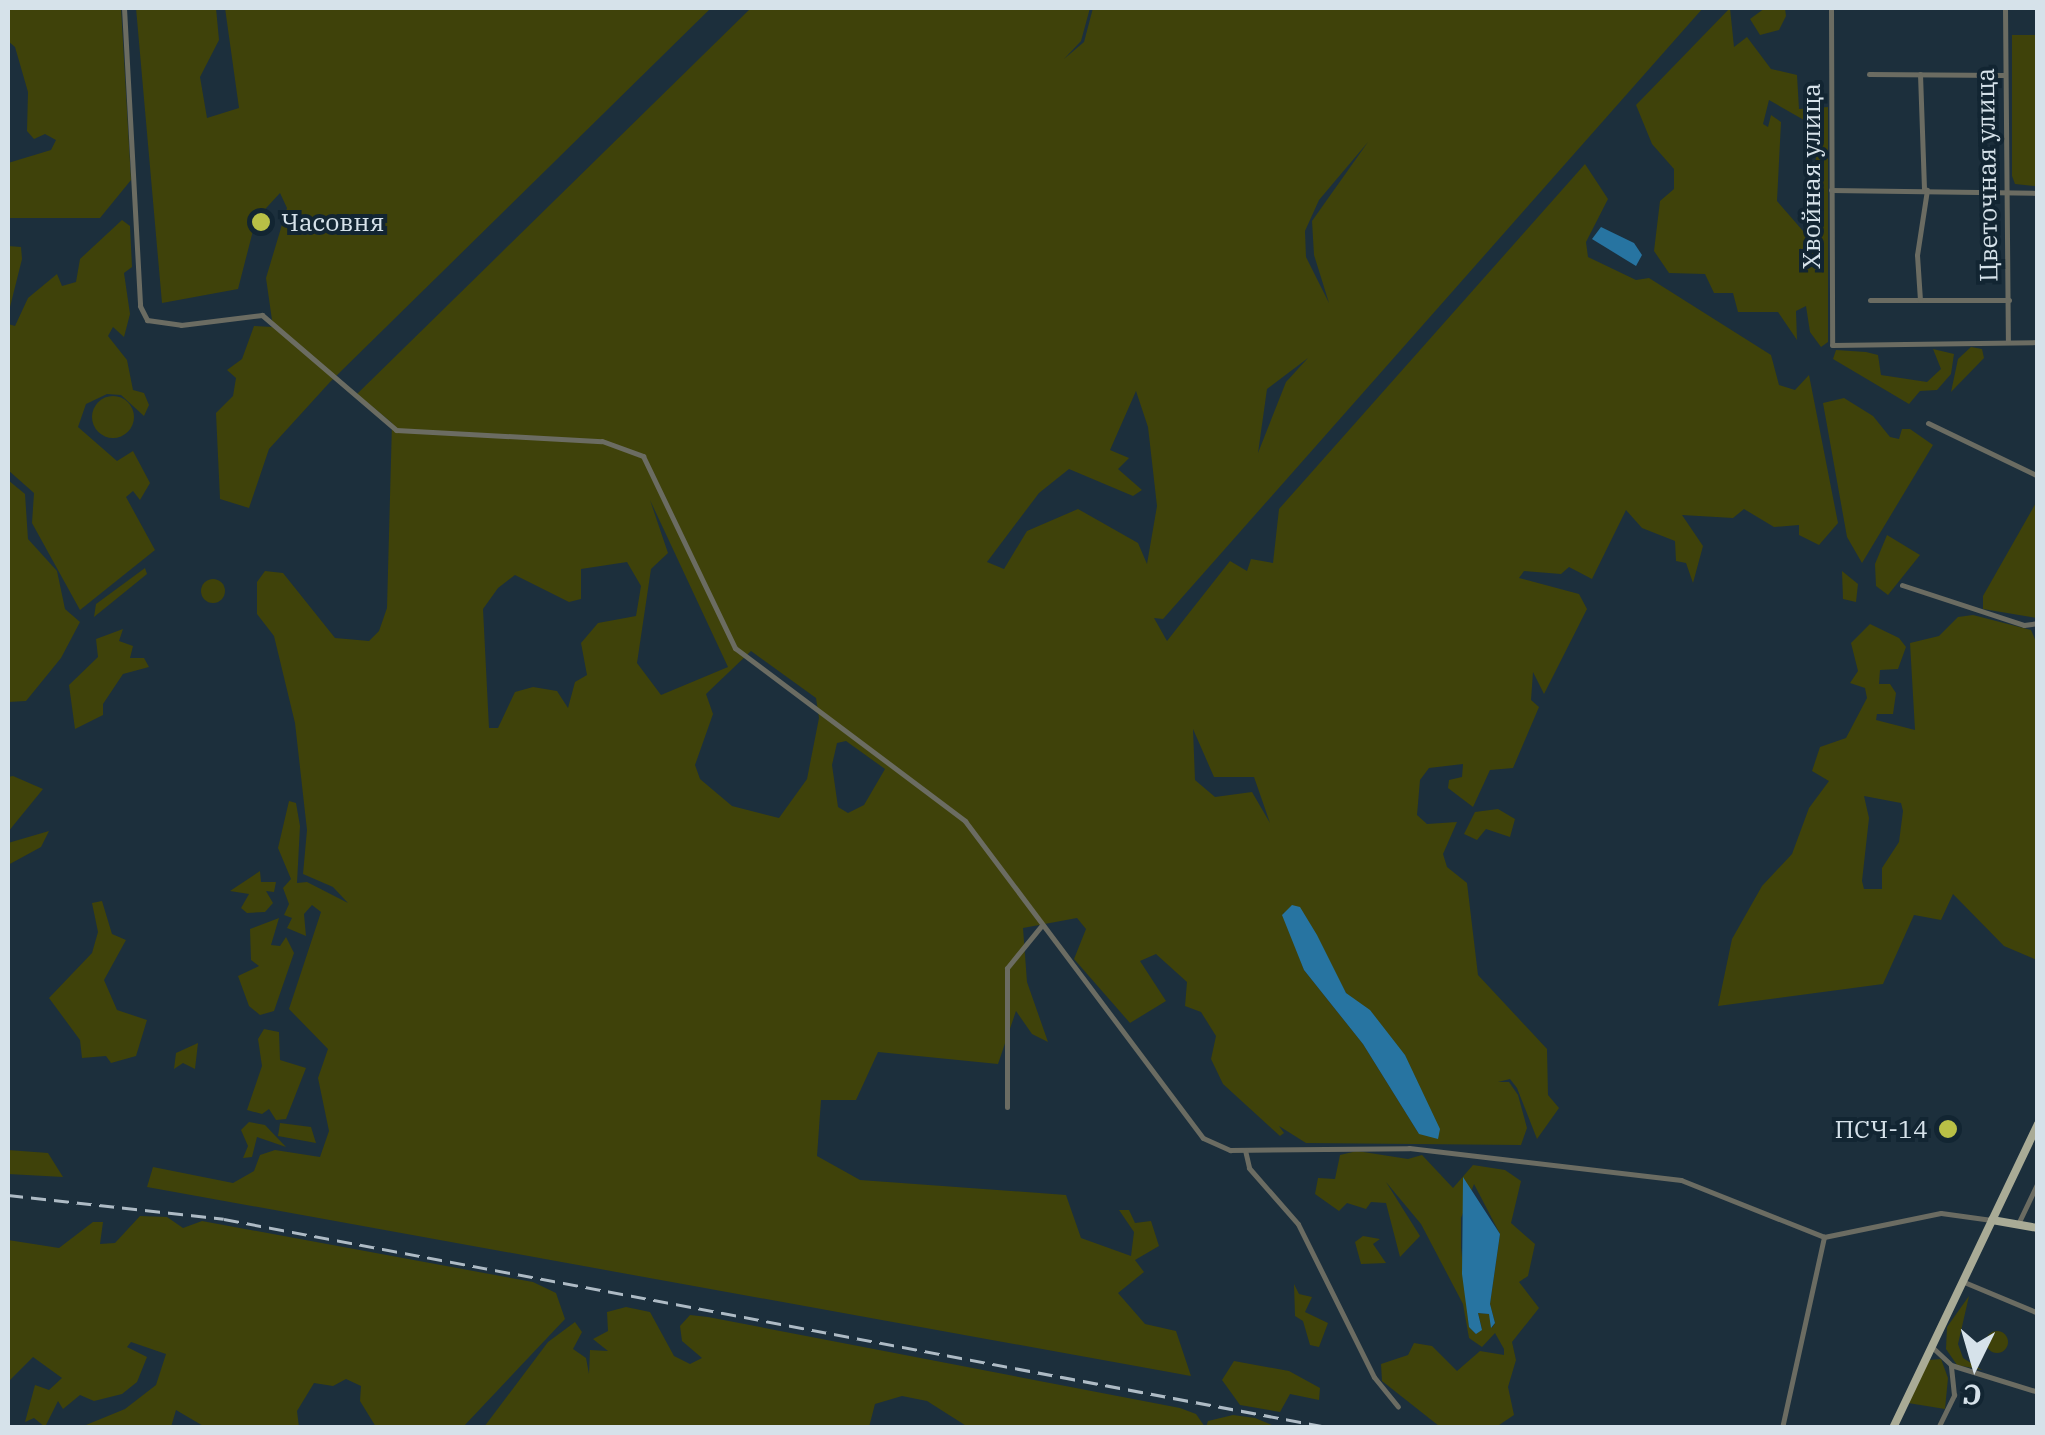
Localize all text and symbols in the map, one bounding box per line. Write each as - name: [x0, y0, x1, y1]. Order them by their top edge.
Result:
- street label: Цветочная улица: [1970, 68, 2004, 282]
- street label: Хвойная улица: [1796, 83, 1826, 269]
- place label: Часовня: [281, 207, 384, 237]
- marker: Часовня: [250, 211, 272, 233]
- place label: ПСЧ-14: [1834, 1114, 1928, 1144]
- marker: ПСЧ-14: [1937, 1118, 1959, 1140]
- north arrow: [1925, 1315, 2025, 1415]
- text: С: [1961, 1376, 1983, 1415]

